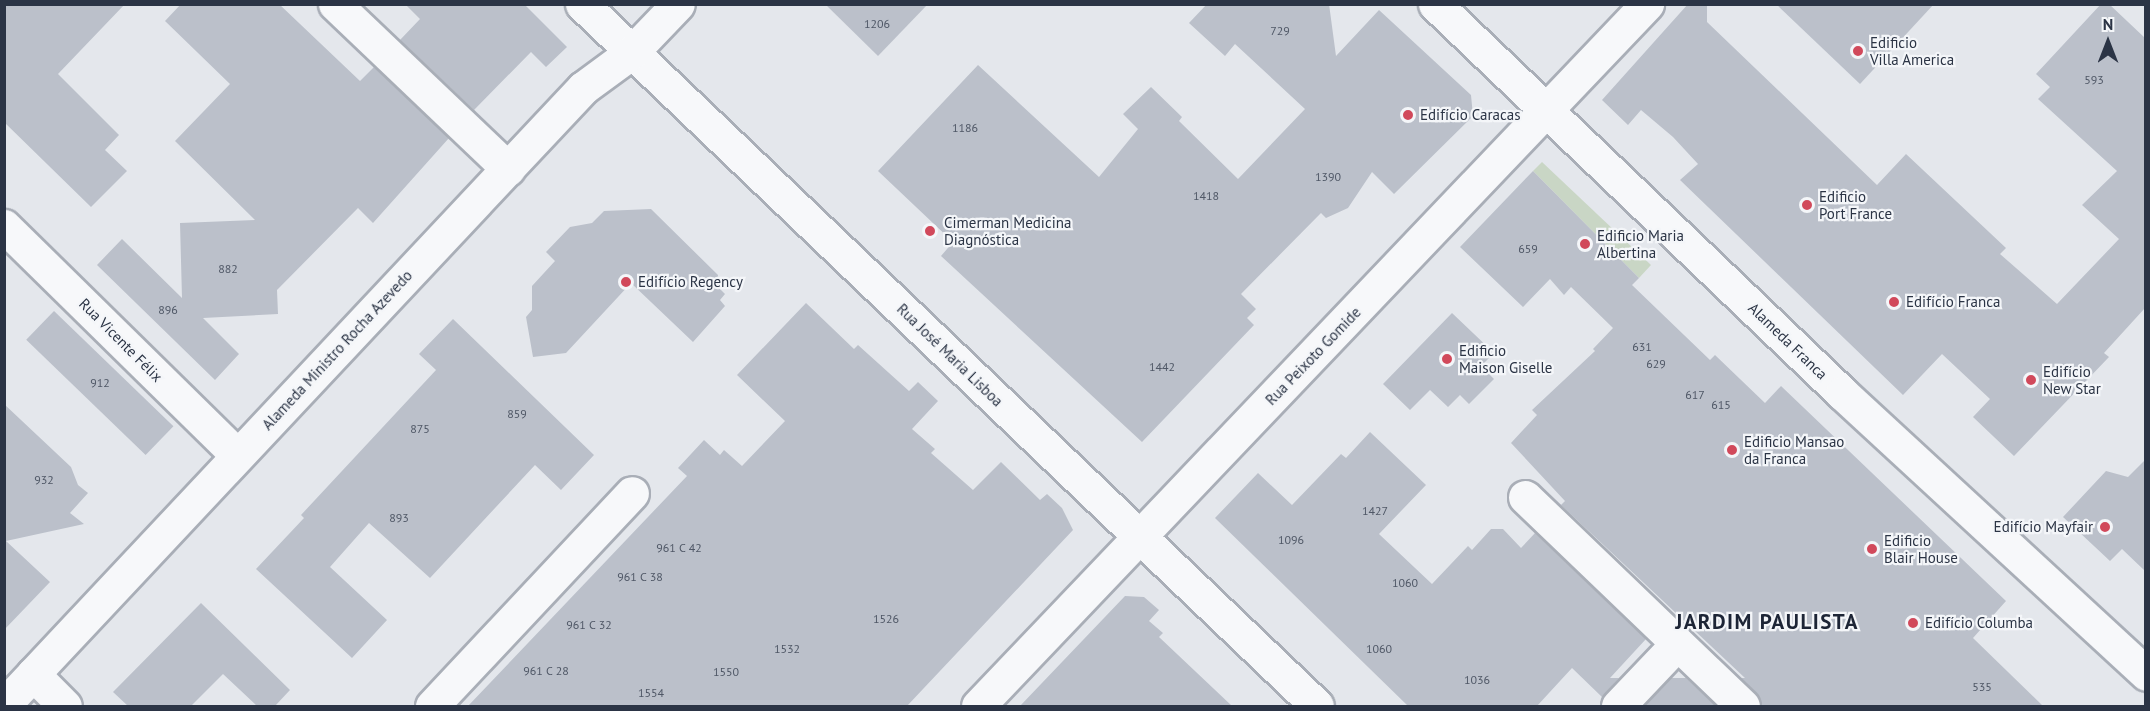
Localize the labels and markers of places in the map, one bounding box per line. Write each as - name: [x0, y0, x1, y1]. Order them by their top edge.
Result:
- place label: Edificio Villa America: [1870, 33, 1955, 68]
- marker: Edificio Villa America: [1851, 44, 1865, 58]
- place label: Edifício Caracas: [1420, 106, 1521, 124]
- marker: Edifício Caracas: [1401, 108, 1415, 122]
- place label: Edificio Port France: [1819, 187, 1892, 222]
- marker: Edificio Port France: [1800, 198, 1814, 212]
- place label: Cimerman Medicina Diagnóstica: [944, 213, 1071, 248]
- marker: Cimerman Medicina Diagnóstica: [921, 222, 939, 240]
- place label: Edificio Maria Albertina: [1597, 226, 1684, 261]
- marker: Edificio Maria Albertina: [1578, 237, 1592, 251]
- place label: Edifício Regency: [638, 273, 743, 291]
- marker: Edifício Regency: [619, 275, 633, 289]
- place label: Edifício Franca: [1906, 293, 2000, 311]
- marker: Edifício Franca: [1887, 295, 1901, 309]
- place label: Edificio Maison Giselle: [1459, 341, 1552, 376]
- marker: Edificio Maison Giselle: [1440, 352, 1454, 366]
- place label: Edifício New Star: [2043, 362, 2101, 397]
- marker: Edifício New Star: [2024, 373, 2038, 387]
- place label: Edificio Mansao da Franca: [1744, 432, 1844, 467]
- marker: Edificio Mansao da Franca: [1725, 443, 1739, 457]
- place label: Edifício Mayfair: [1994, 518, 2093, 536]
- marker: Edifício Mayfair: [2098, 520, 2112, 534]
- place label: Edificio Blair House: [1884, 531, 1958, 566]
- marker: Edificio Blair House: [1865, 542, 1879, 556]
- place label: Edifício Columba: [1925, 614, 2033, 632]
- marker: Edifício Columba: [1906, 616, 1920, 630]

